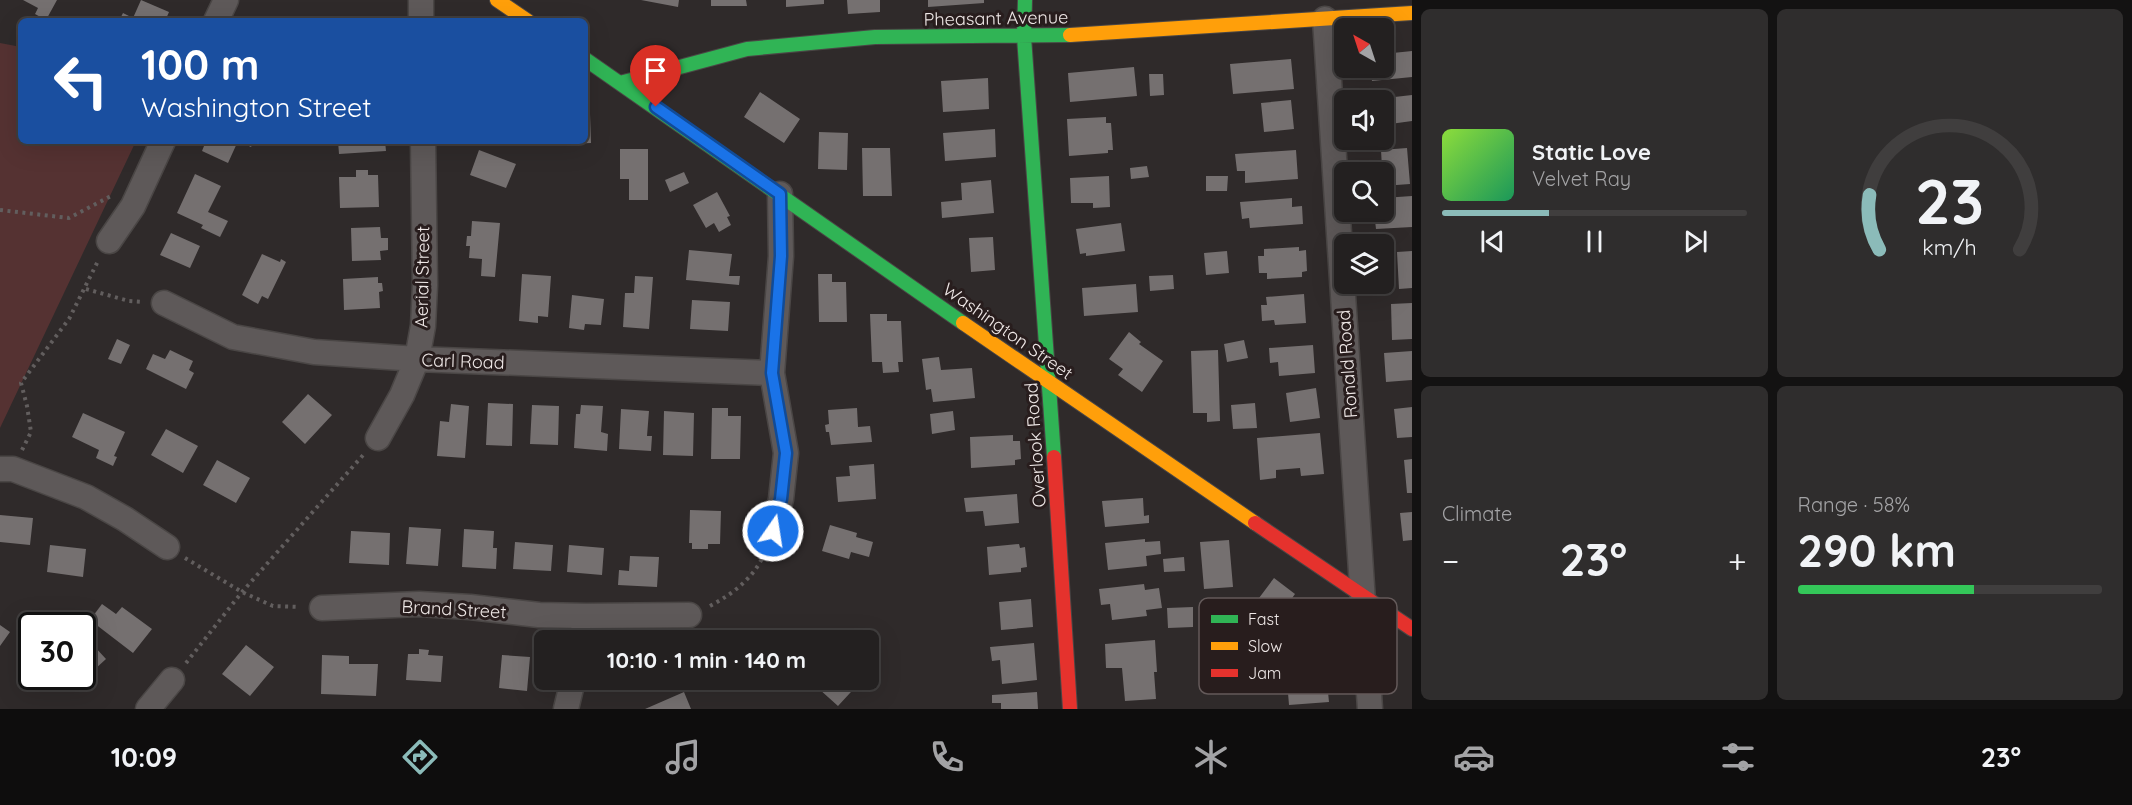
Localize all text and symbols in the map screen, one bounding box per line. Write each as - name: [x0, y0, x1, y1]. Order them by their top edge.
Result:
- street label: Pheasant Avenue: [924, 5, 1068, 31]
- north arrow: [1334, 18, 1394, 78]
- map controls: [1334, 18, 1394, 294]
- text: 100 m: [141, 38, 259, 91]
- icon: left: [42, 42, 120, 120]
- pin: [630, 45, 681, 107]
- icon: arrive: [639, 54, 672, 87]
- text: Washington Street: [141, 90, 372, 124]
- button: sound: [1334, 90, 1394, 150]
- text: Static Love: [1532, 138, 1651, 166]
- button: search: [1334, 162, 1394, 222]
- text: 23: [1915, 162, 1984, 240]
- text: Velvet Ray: [1532, 166, 1631, 191]
- icon: previous: [1476, 225, 1509, 258]
- icon: pause: [1578, 225, 1611, 258]
- icon: next: [1679, 225, 1712, 258]
- street label: Aerial Street: [410, 226, 434, 328]
- button: layers: [1334, 234, 1394, 294]
- text: km/h: [1923, 235, 1977, 261]
- street label: Washington Street: [938, 278, 1078, 384]
- street label: Ronald Road: [1332, 309, 1362, 419]
- street label: Carl Road: [421, 348, 505, 374]
- street label: Overlook Road: [1019, 382, 1051, 508]
- text: Range · 58%: [1798, 492, 1910, 517]
- position arrow: [741, 499, 805, 563]
- text: Climate: [1442, 501, 1512, 526]
- text: 290 km: [1798, 522, 1956, 578]
- text: 23°: [1560, 531, 1627, 587]
- text: −: [1442, 540, 1459, 581]
- text: +: [1728, 540, 1747, 581]
- street label: Brand Street: [401, 595, 507, 623]
- legend: [1199, 598, 1397, 694]
- text: Fast: [1248, 609, 1279, 629]
- speed limit sign: 30: [18, 612, 96, 690]
- text: Slow: [1248, 636, 1282, 656]
- text: 10:10 · 1 min · 140 m: [607, 646, 806, 674]
- text: Jam: [1248, 663, 1281, 683]
- icon: directions: [399, 736, 441, 778]
- icon: music: [662, 736, 704, 778]
- icon: phone: [926, 736, 968, 778]
- icon: climate: [1190, 736, 1232, 778]
- icon: car: [1453, 736, 1495, 778]
- icon: filters: [1717, 736, 1759, 778]
- text: 10:09: [111, 740, 177, 774]
- text: 23°: [1981, 740, 2021, 774]

